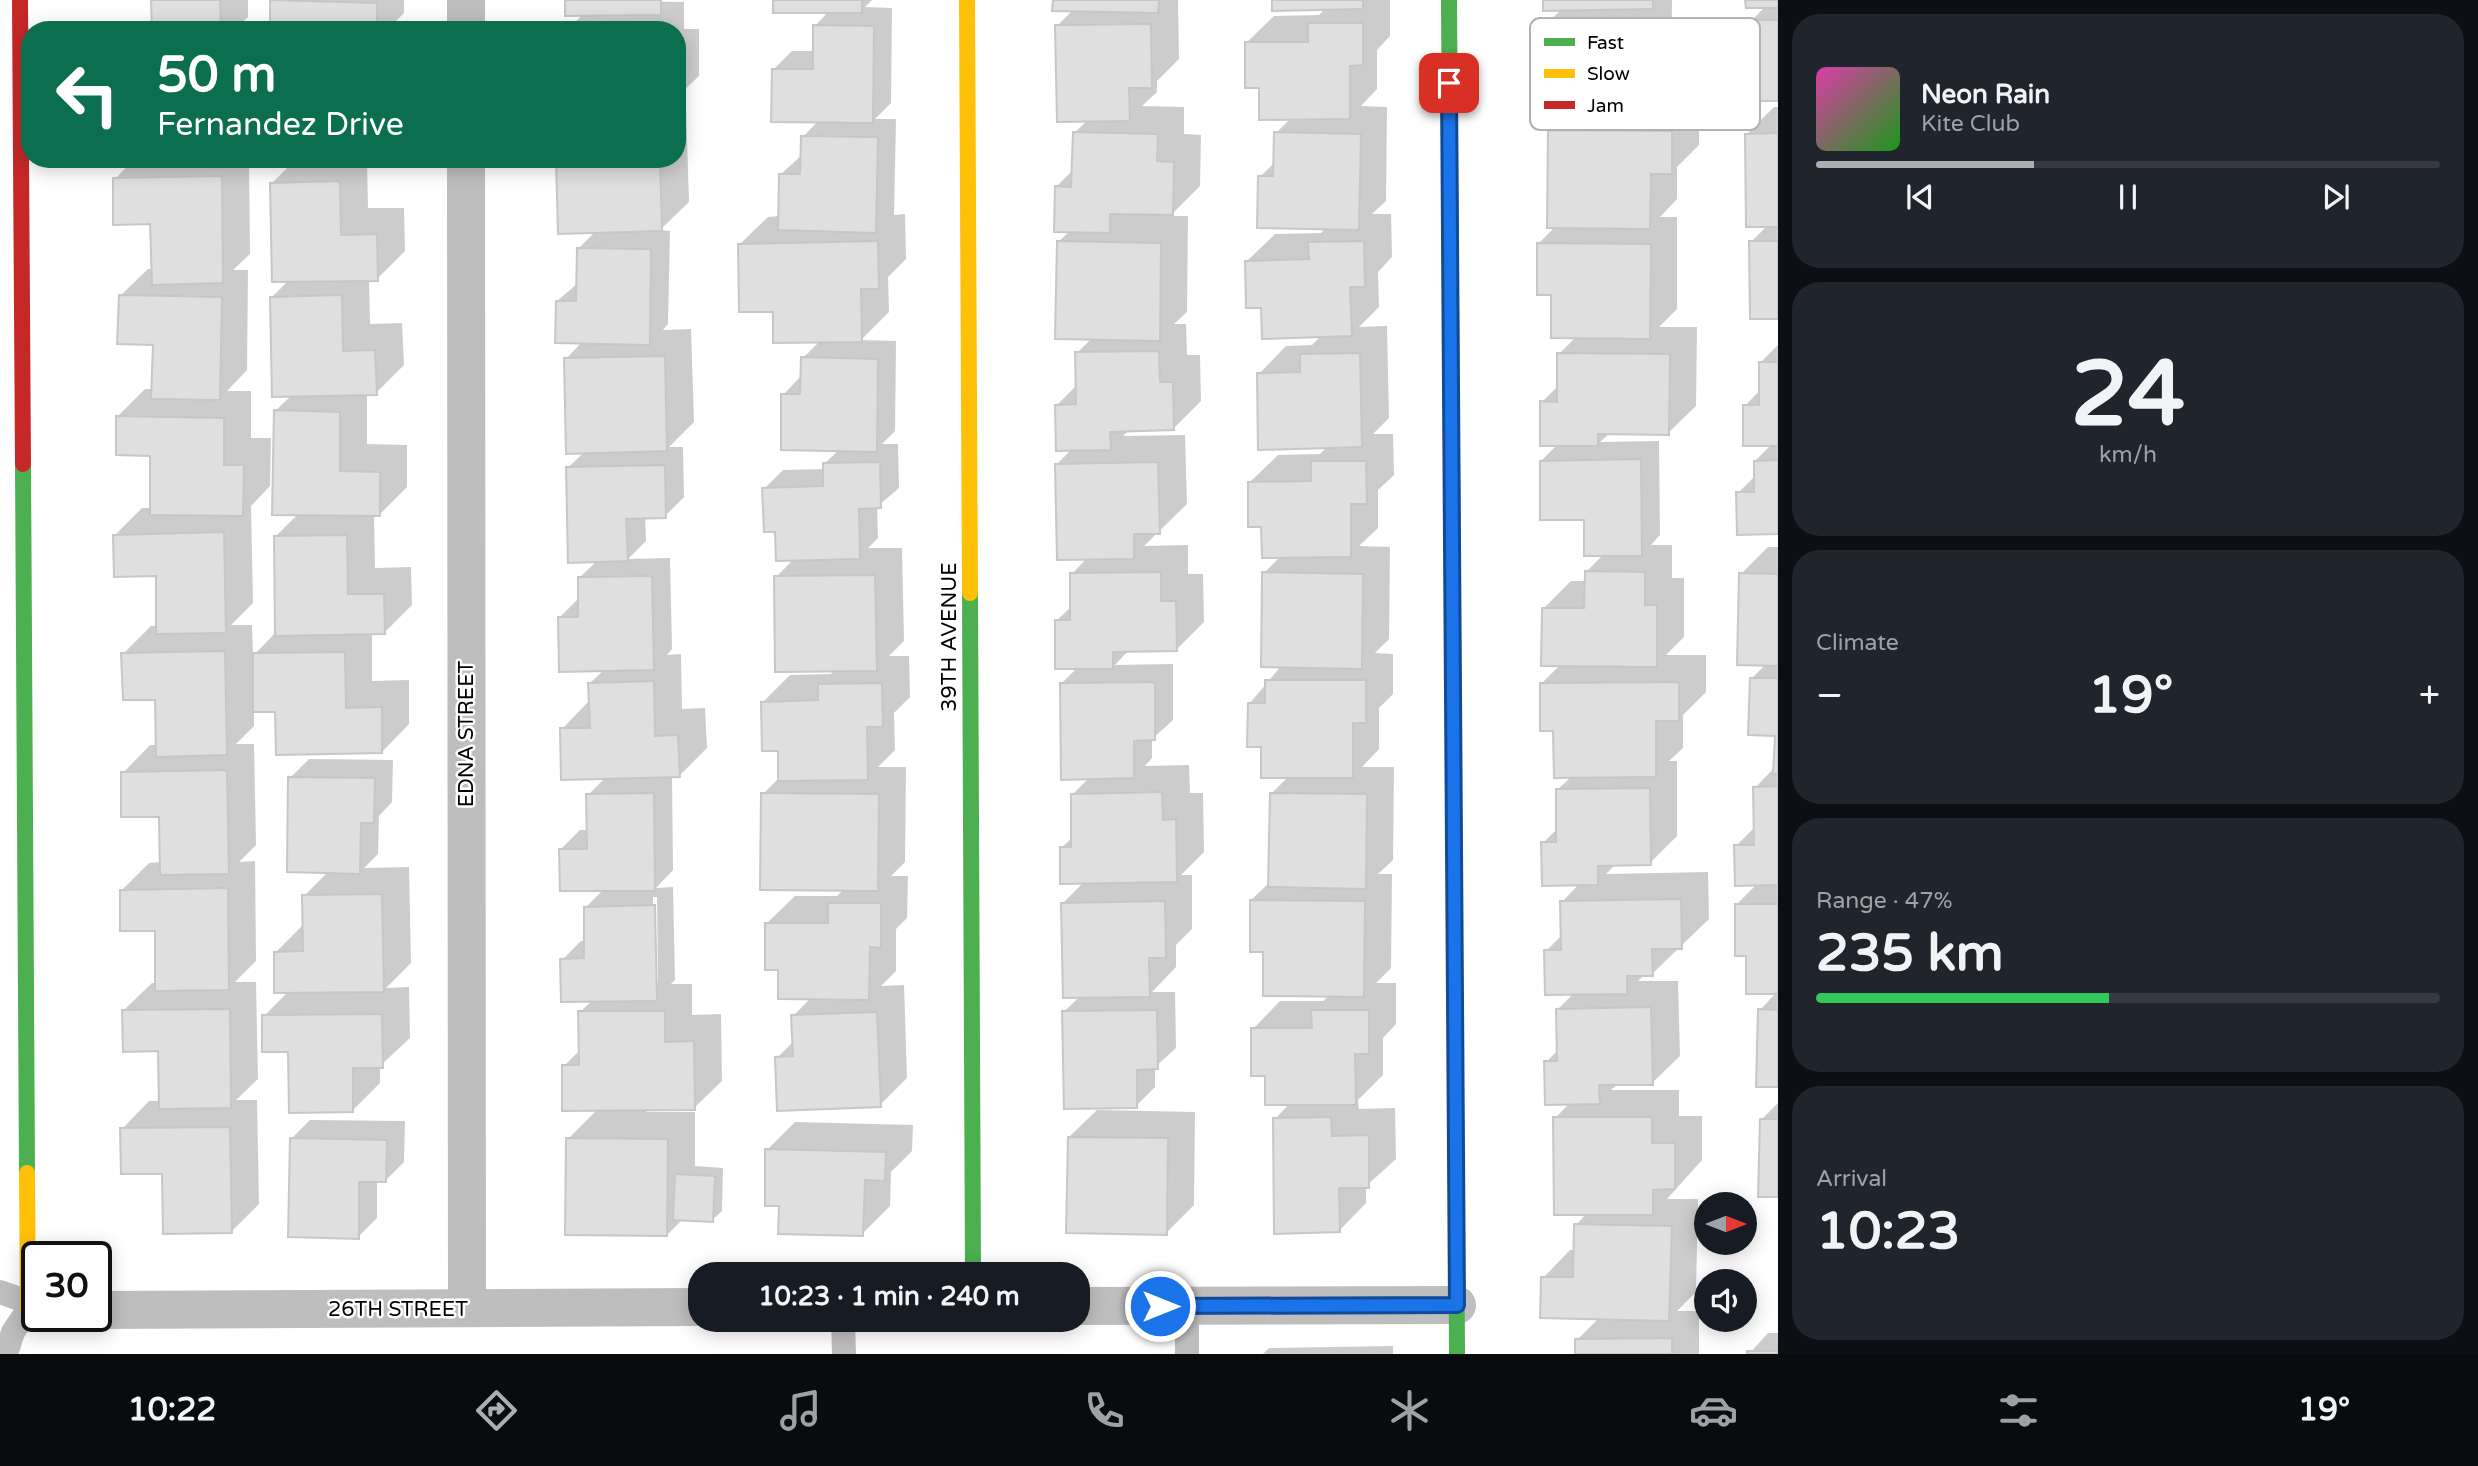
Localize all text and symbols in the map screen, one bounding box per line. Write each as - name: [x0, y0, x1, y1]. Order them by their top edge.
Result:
- legend: [1530, 18, 1760, 130]
- text: Fast: [1587, 32, 1624, 54]
- text: 50 m: [157, 46, 276, 105]
- icon: left: [42, 49, 133, 140]
- pin: [1419, 53, 1479, 113]
- text: Slow: [1587, 63, 1630, 85]
- icon: arrive: [1430, 64, 1468, 102]
- text: Neon Rain: [1921, 79, 2050, 110]
- text: Jam: [1587, 95, 1624, 117]
- text: Fernandez Drive: [157, 106, 404, 144]
- text: Kite Club: [1921, 110, 2020, 138]
- icon: previous: [1901, 178, 1939, 216]
- icon: pause: [2109, 178, 2147, 216]
- icon: next: [2317, 178, 2355, 216]
- text: 24: [2071, 340, 2185, 450]
- text: km/h: [2099, 441, 2157, 469]
- street label: 39TH AVENUE: [937, 562, 962, 712]
- text: Climate: [1816, 629, 1899, 657]
- street label: EDNA STREET: [454, 660, 479, 807]
- text: 19°: [2088, 664, 2173, 727]
- text: −: [1816, 673, 1843, 719]
- text: +: [2419, 673, 2440, 719]
- text: Range · 47%: [1816, 887, 1952, 915]
- text: 235 km: [1816, 922, 2004, 985]
- text: Arrival: [1816, 1165, 1887, 1193]
- north arrow: [1694, 1192, 1757, 1255]
- map controls: [1694, 1192, 1757, 1332]
- text: 10:23: [1816, 1200, 1960, 1263]
- speed limit sign: 30: [21, 1241, 112, 1332]
- position arrow: [1123, 1269, 1197, 1343]
- button: sound: [1694, 1269, 1757, 1332]
- text: 10:23 · 1 min · 240 m: [758, 1281, 1020, 1312]
- street label: 26TH STREET: [328, 1297, 468, 1322]
- icon: directions: [472, 1386, 521, 1435]
- icon: music: [776, 1386, 825, 1435]
- icon: phone: [1080, 1386, 1129, 1435]
- icon: climate: [1385, 1386, 1434, 1435]
- icon: car: [1689, 1386, 1738, 1435]
- icon: filters: [1994, 1386, 2043, 1435]
- text: 10:22: [128, 1391, 216, 1429]
- text: 19°: [2298, 1391, 2350, 1429]

